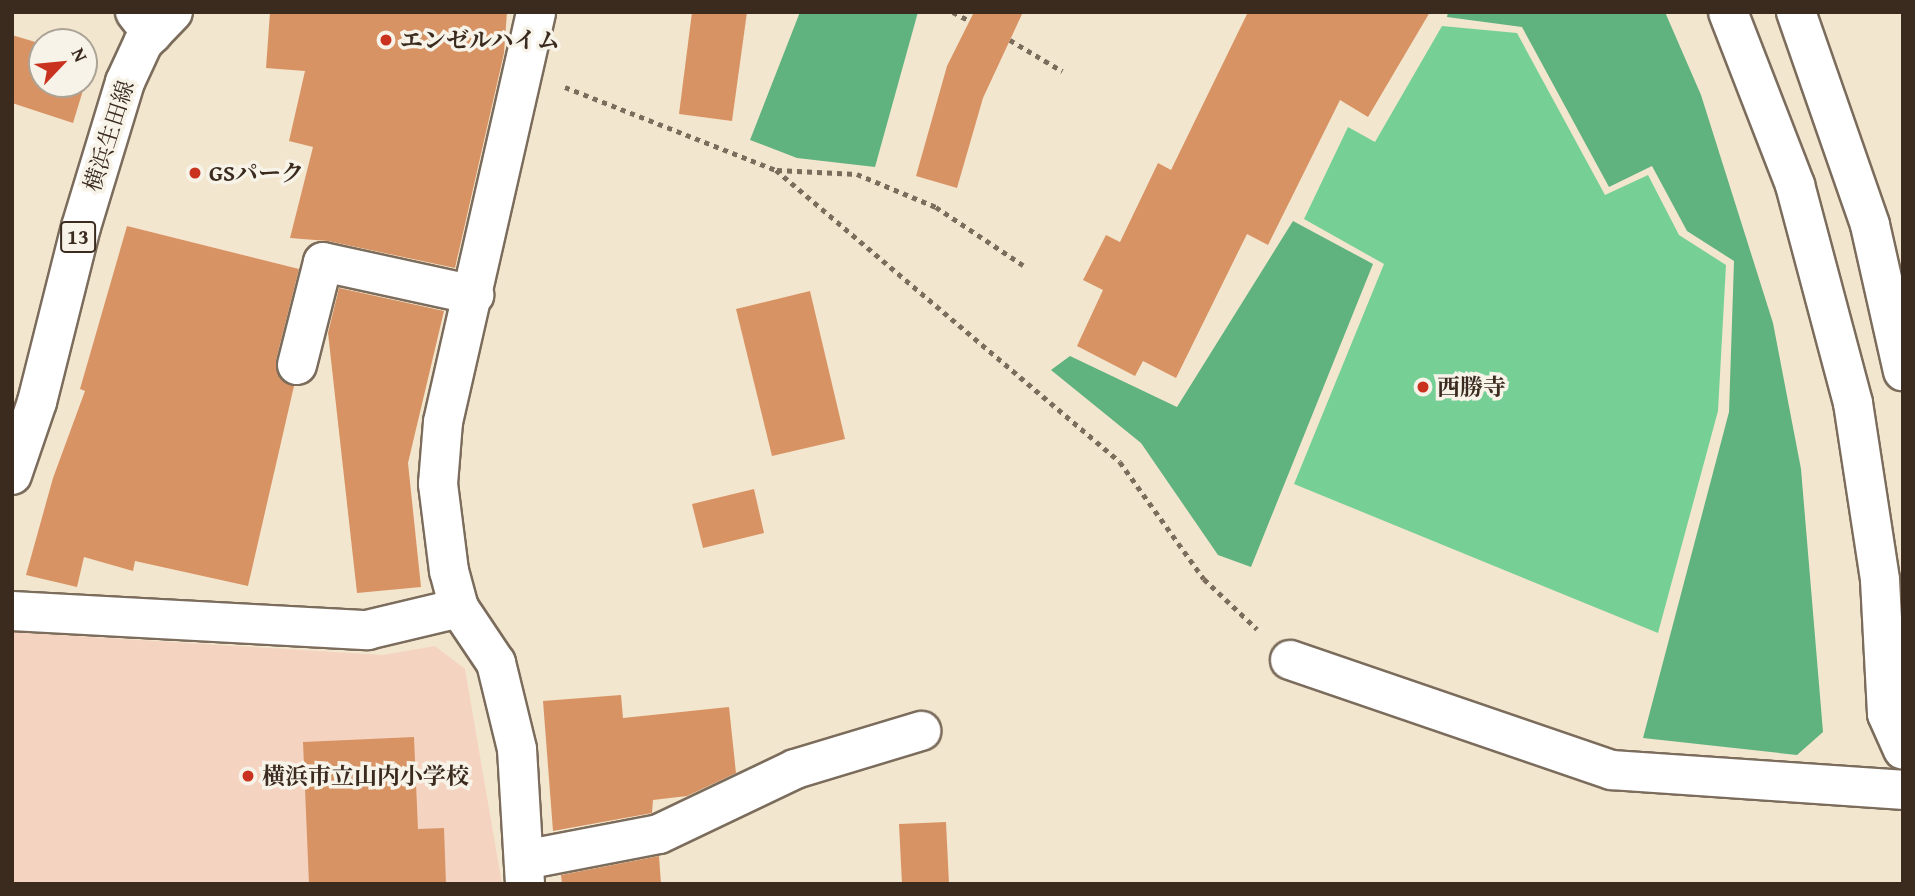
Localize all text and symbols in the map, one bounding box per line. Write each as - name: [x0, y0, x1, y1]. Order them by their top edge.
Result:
- place label: エンゼルハイム: [400, 26, 561, 54]
- north arrow: [28, 28, 98, 98]
- marker: エンゼルハイム: [378, 32, 394, 48]
- text: N: [65, 43, 95, 67]
- street label: 横浜生田線: [78, 77, 140, 195]
- place label: GSパーク: [209, 159, 304, 187]
- marker: GSパーク: [187, 165, 203, 181]
- road number: 13: [59, 219, 97, 254]
- place label: 西勝寺: [1437, 373, 1506, 401]
- marker: 西勝寺: [1415, 379, 1431, 395]
- place label: 横浜市立山内小学校: [262, 762, 469, 790]
- marker: 横浜市立山内小学校: [240, 768, 256, 784]

